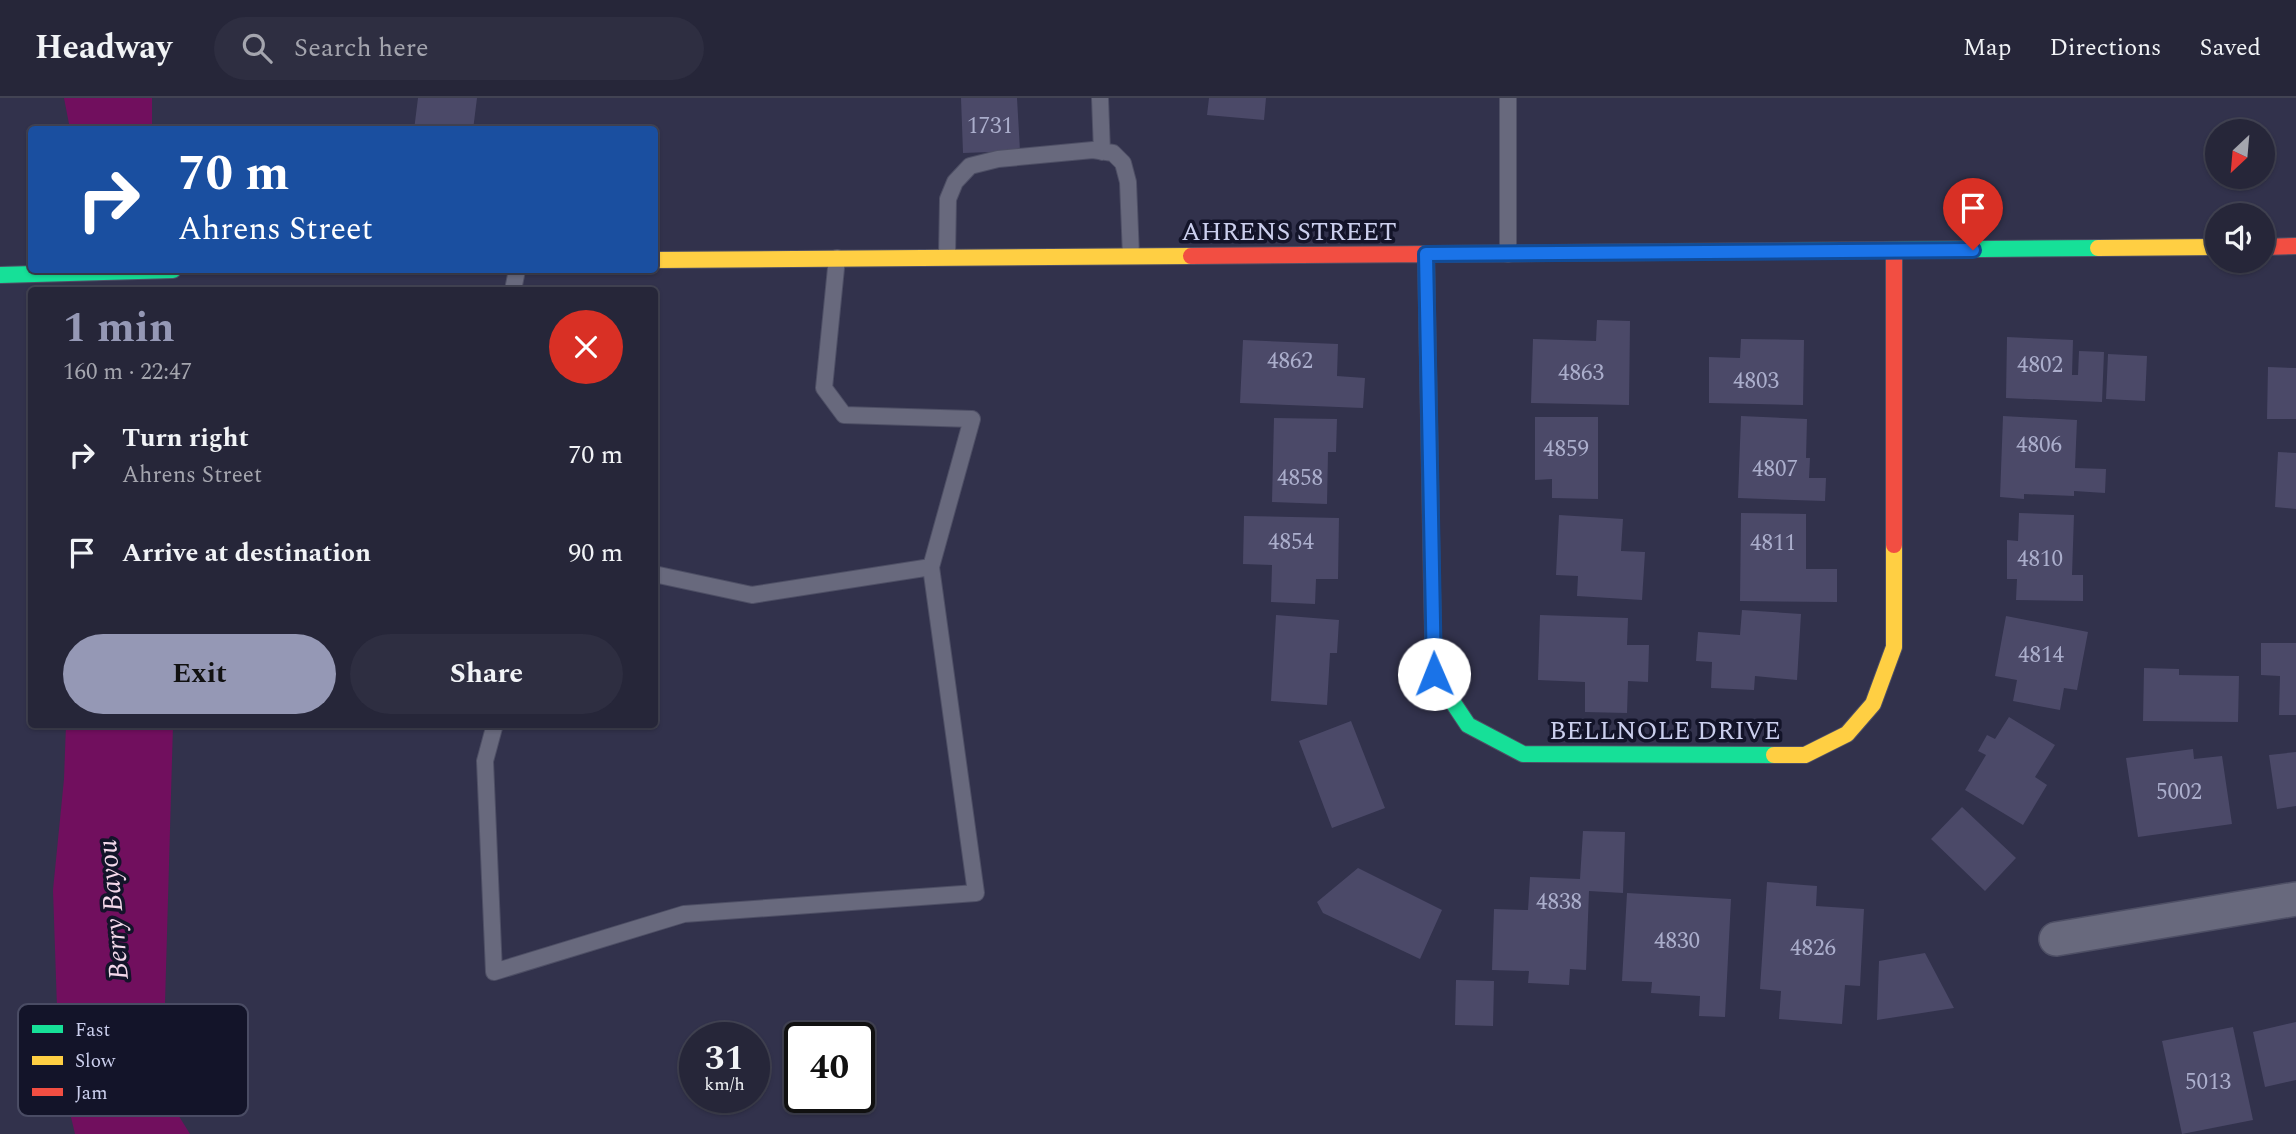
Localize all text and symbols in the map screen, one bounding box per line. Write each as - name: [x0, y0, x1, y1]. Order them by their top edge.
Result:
- search box: [214, 17, 704, 80]
- text: Headway: [35, 23, 172, 73]
- text: Search here: [294, 28, 429, 68]
- icon: search: [238, 29, 276, 67]
- text: Map: [1963, 30, 2011, 66]
- text: Directions: [2049, 30, 2161, 66]
- text: Saved: [2199, 30, 2261, 66]
- house number: 1731: [967, 109, 1013, 144]
- north arrow: [2205, 119, 2275, 189]
- map controls: [2205, 119, 2275, 273]
- text: 70 m: [178, 137, 289, 212]
- icon: right: [63, 154, 154, 245]
- pin: [1943, 178, 2003, 250]
- icon: arrive: [1954, 189, 1992, 227]
- button: sound: [2205, 203, 2275, 273]
- text: Ahrens Street: [178, 205, 373, 254]
- street label: AHRENS STREET: [1181, 212, 1397, 252]
- text: 1 min: [63, 297, 175, 360]
- button: close: [549, 310, 623, 384]
- house number: 4862: [1267, 344, 1313, 379]
- house number: 4802: [2017, 348, 2063, 383]
- text: 160 m · 22:47: [63, 355, 192, 390]
- house number: 4863: [1558, 356, 1604, 391]
- house number: 4803: [1733, 364, 1779, 399]
- text: Turn right: [122, 418, 249, 458]
- house number: 4806: [2016, 428, 2062, 463]
- house number: 4859: [1543, 432, 1589, 467]
- text: 70 m: [568, 435, 623, 475]
- icon: right: [63, 436, 101, 474]
- house number: 4807: [1752, 452, 1798, 487]
- text: Ahrens Street: [122, 458, 262, 493]
- house number: 4858: [1277, 461, 1323, 496]
- house number: 4854: [1268, 525, 1315, 560]
- house number: 4811: [1750, 526, 1796, 561]
- text: Arrive at destination: [122, 533, 371, 573]
- text: 90 m: [568, 533, 623, 573]
- icon: arrive: [63, 534, 101, 572]
- house number: 4810: [2017, 542, 2063, 577]
- button: Exit: [63, 634, 336, 714]
- button: Share: [350, 634, 623, 714]
- position arrow: [1397, 637, 1471, 711]
- house number: 4814: [2018, 638, 2065, 673]
- street label: BELLNOLE DRIVE: [1549, 711, 1781, 751]
- house number: 5002: [2156, 775, 2202, 810]
- water label: Berry Bayou: [86, 838, 141, 982]
- house number: 4838: [1536, 885, 1582, 920]
- house number: 4830: [1654, 924, 1700, 959]
- house number: 4826: [1790, 931, 1836, 966]
- legend: [18, 1004, 248, 1116]
- text: Fast: [75, 1016, 111, 1045]
- speed limit sign: 40: [784, 1022, 875, 1113]
- text: 31: [705, 1032, 744, 1085]
- text: Slow: [75, 1047, 116, 1076]
- house number: 5013: [2185, 1065, 2231, 1100]
- text: km/h: [704, 1071, 745, 1098]
- text: Jam: [75, 1079, 107, 1108]

